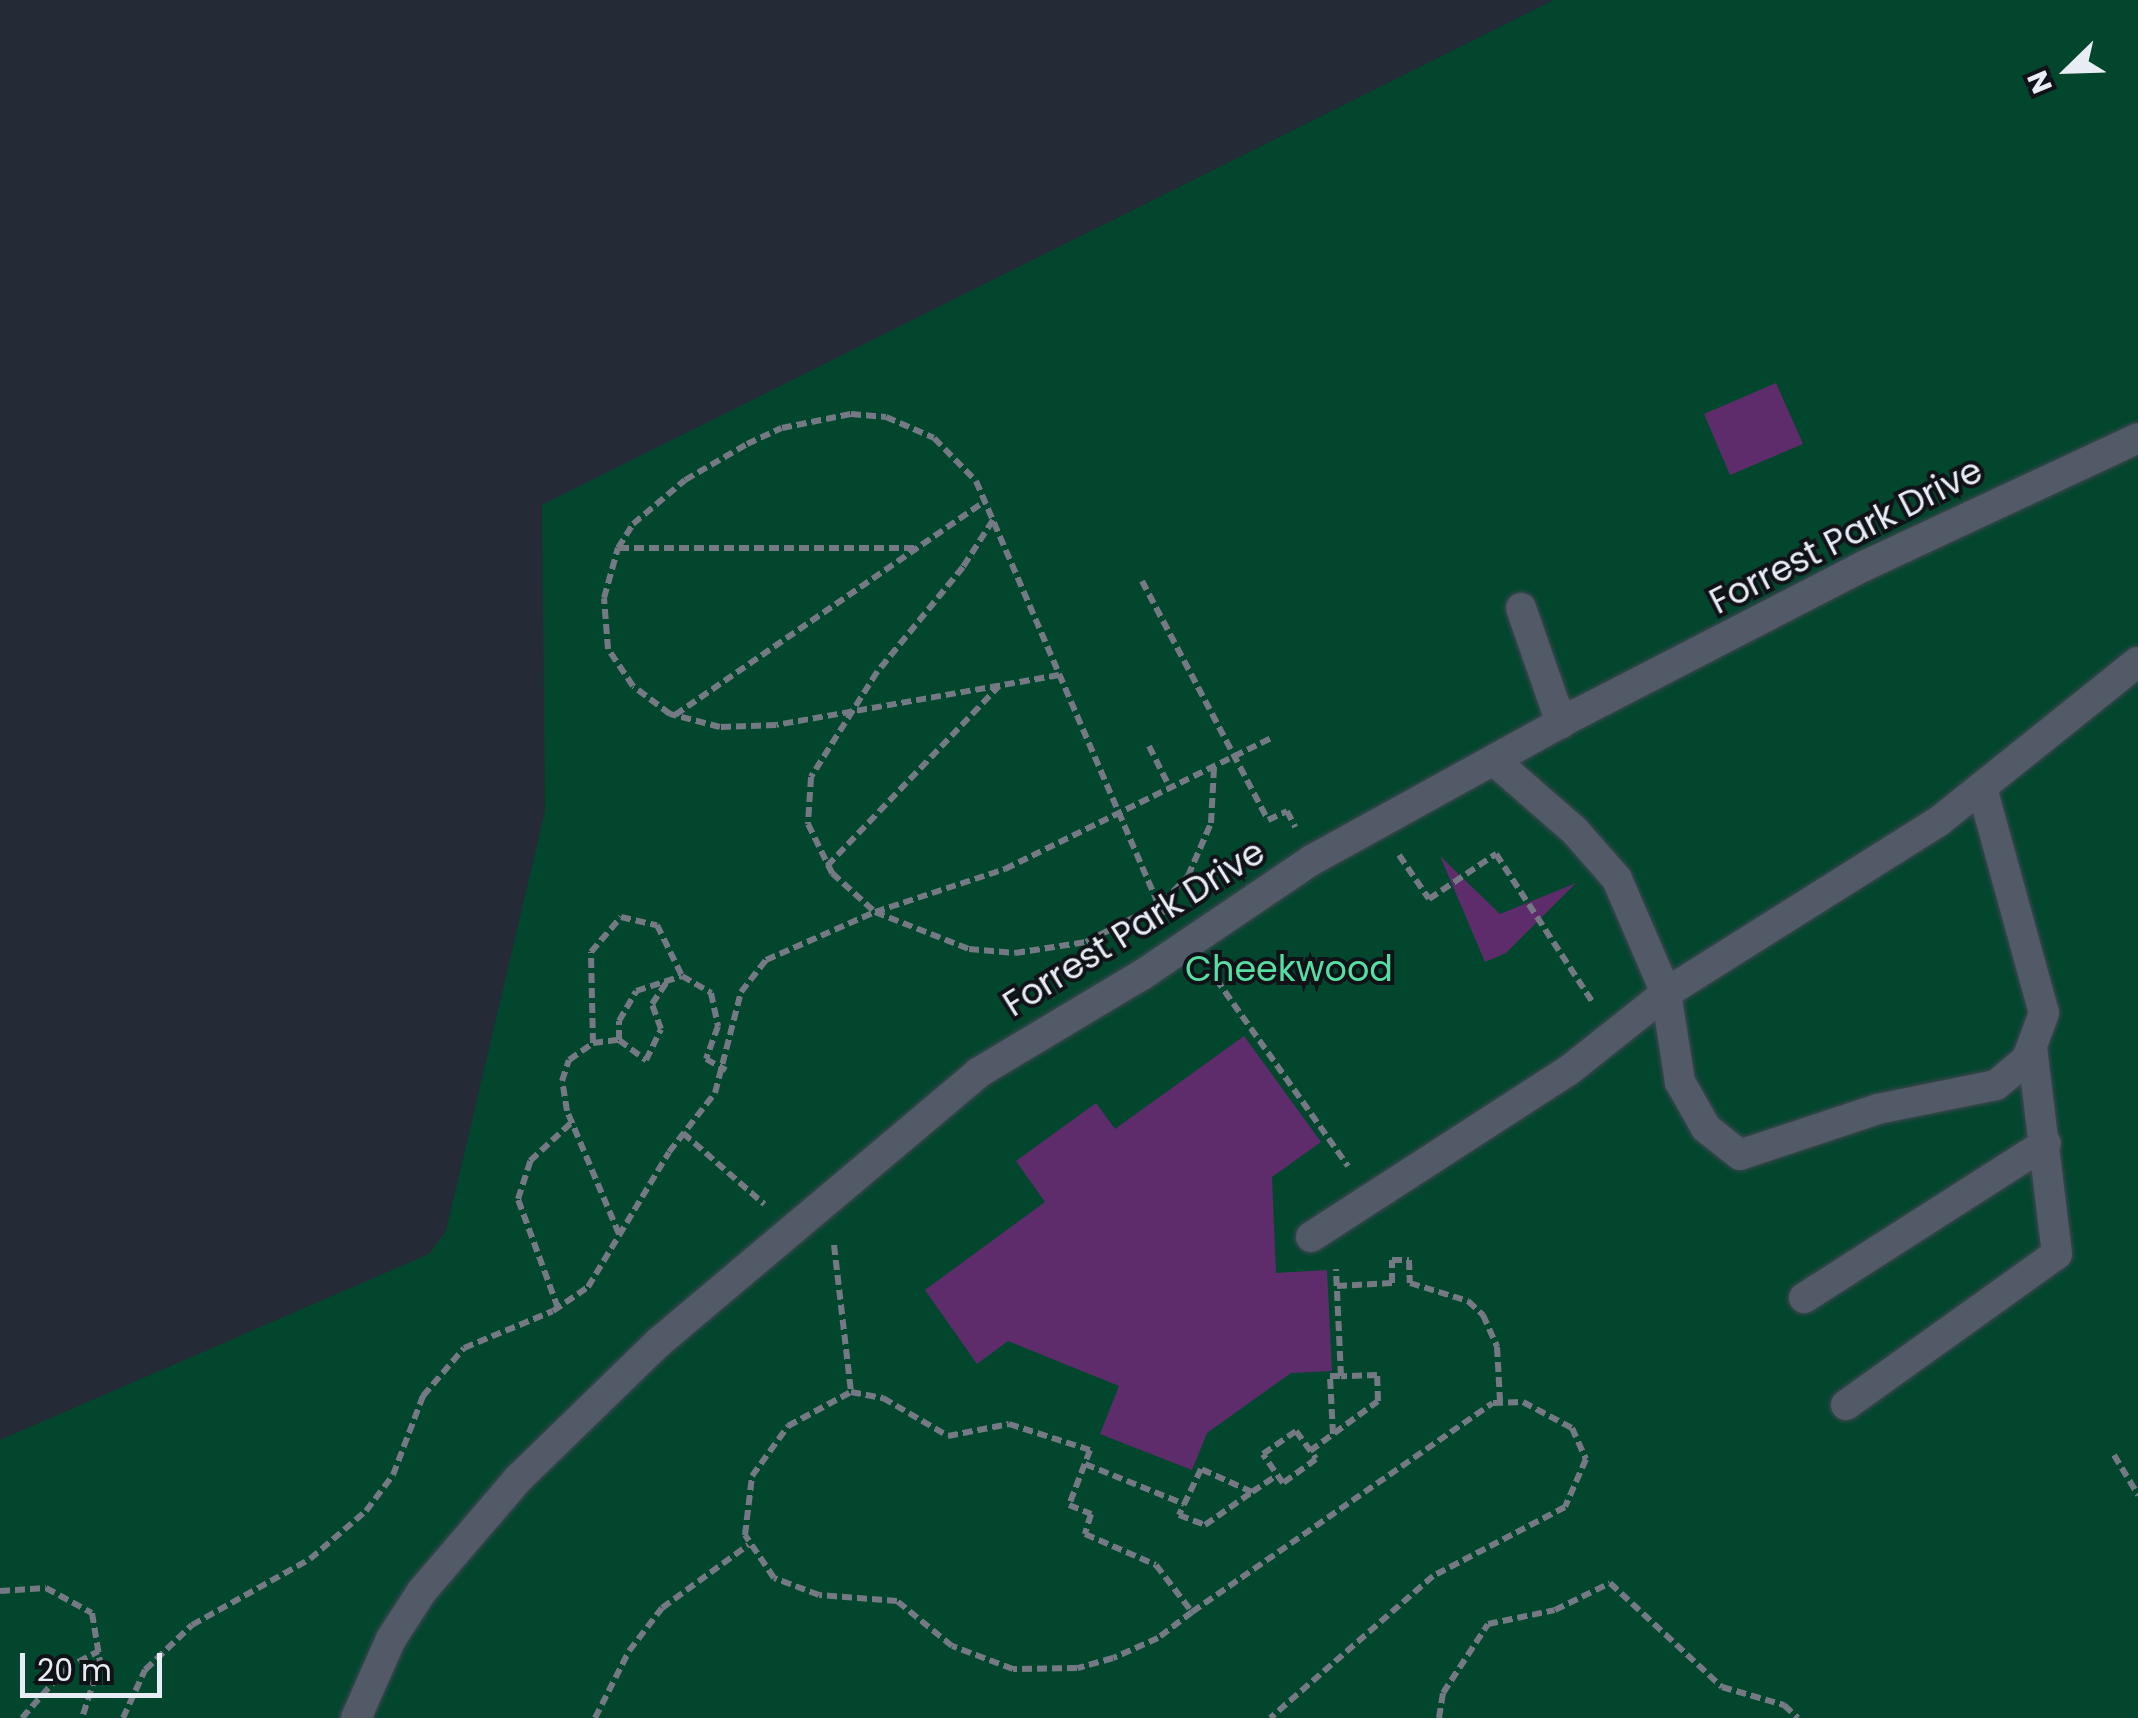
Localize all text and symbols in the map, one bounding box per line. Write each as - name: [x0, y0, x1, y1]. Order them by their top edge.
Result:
- north arrow: [2018, 20, 2118, 120]
- text: N: [2018, 65, 2062, 99]
- street label: Forrest Park Drive: [1703, 449, 1989, 623]
- street label: Forrest Park Drive: [996, 831, 1272, 1025]
- park label: Cheekwood: [1185, 948, 1393, 990]
- scale bar: [25, 1633, 168, 1695]
- text: 20 m: [37, 1649, 112, 1692]

